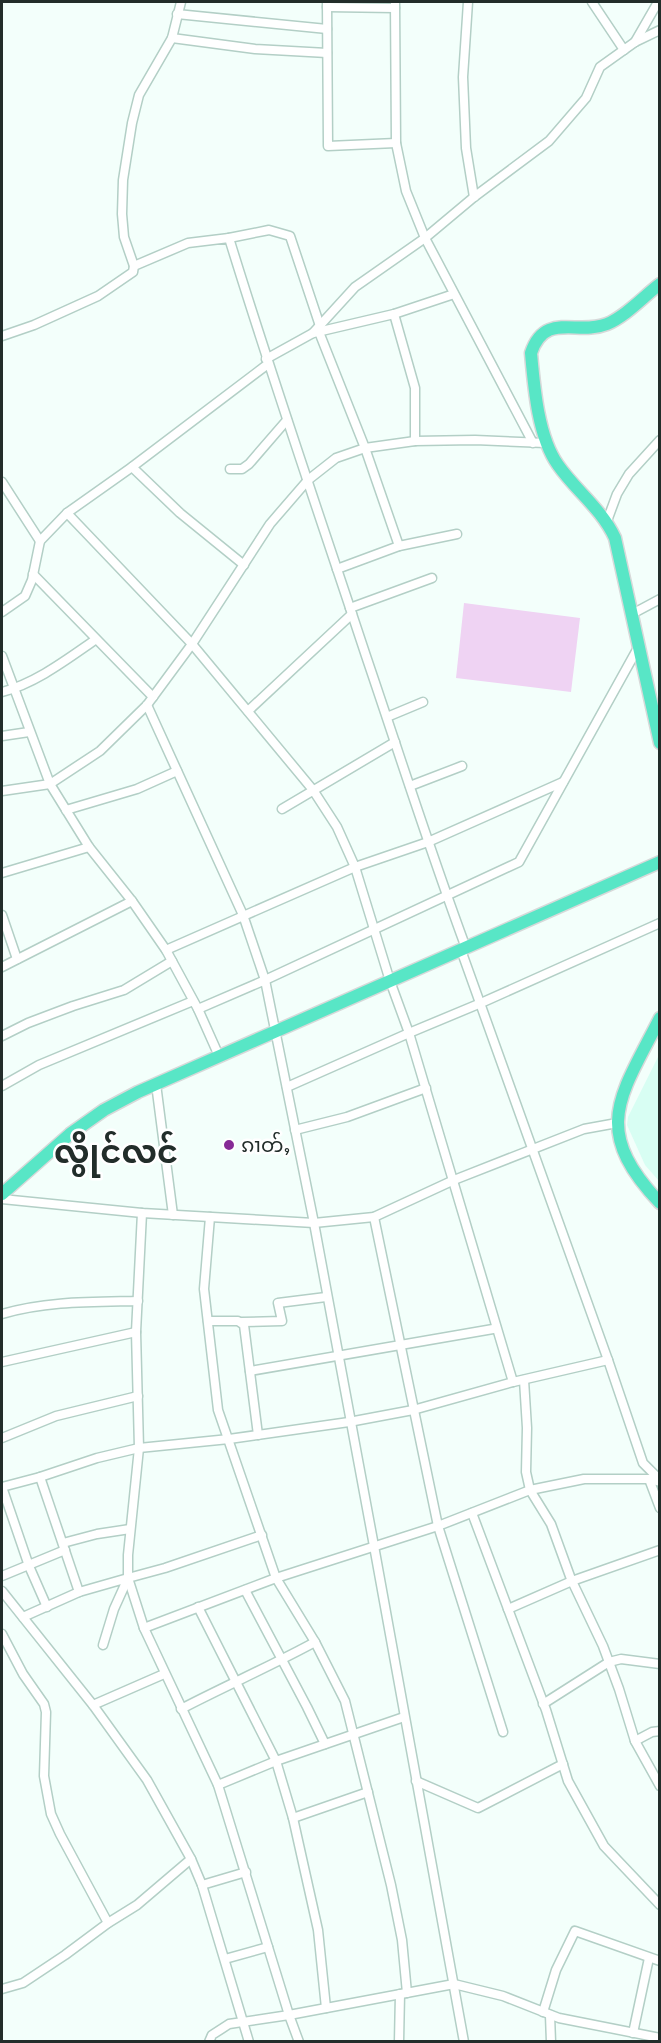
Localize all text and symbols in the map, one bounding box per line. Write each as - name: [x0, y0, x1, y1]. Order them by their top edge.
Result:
- district label: လွိုင်လင်: [54, 1130, 178, 1178]
- place label: ၵၢတ်ႇ: [241, 1131, 290, 1157]
- marker: ၵၢတ်ႇ: [222, 1138, 236, 1152]

